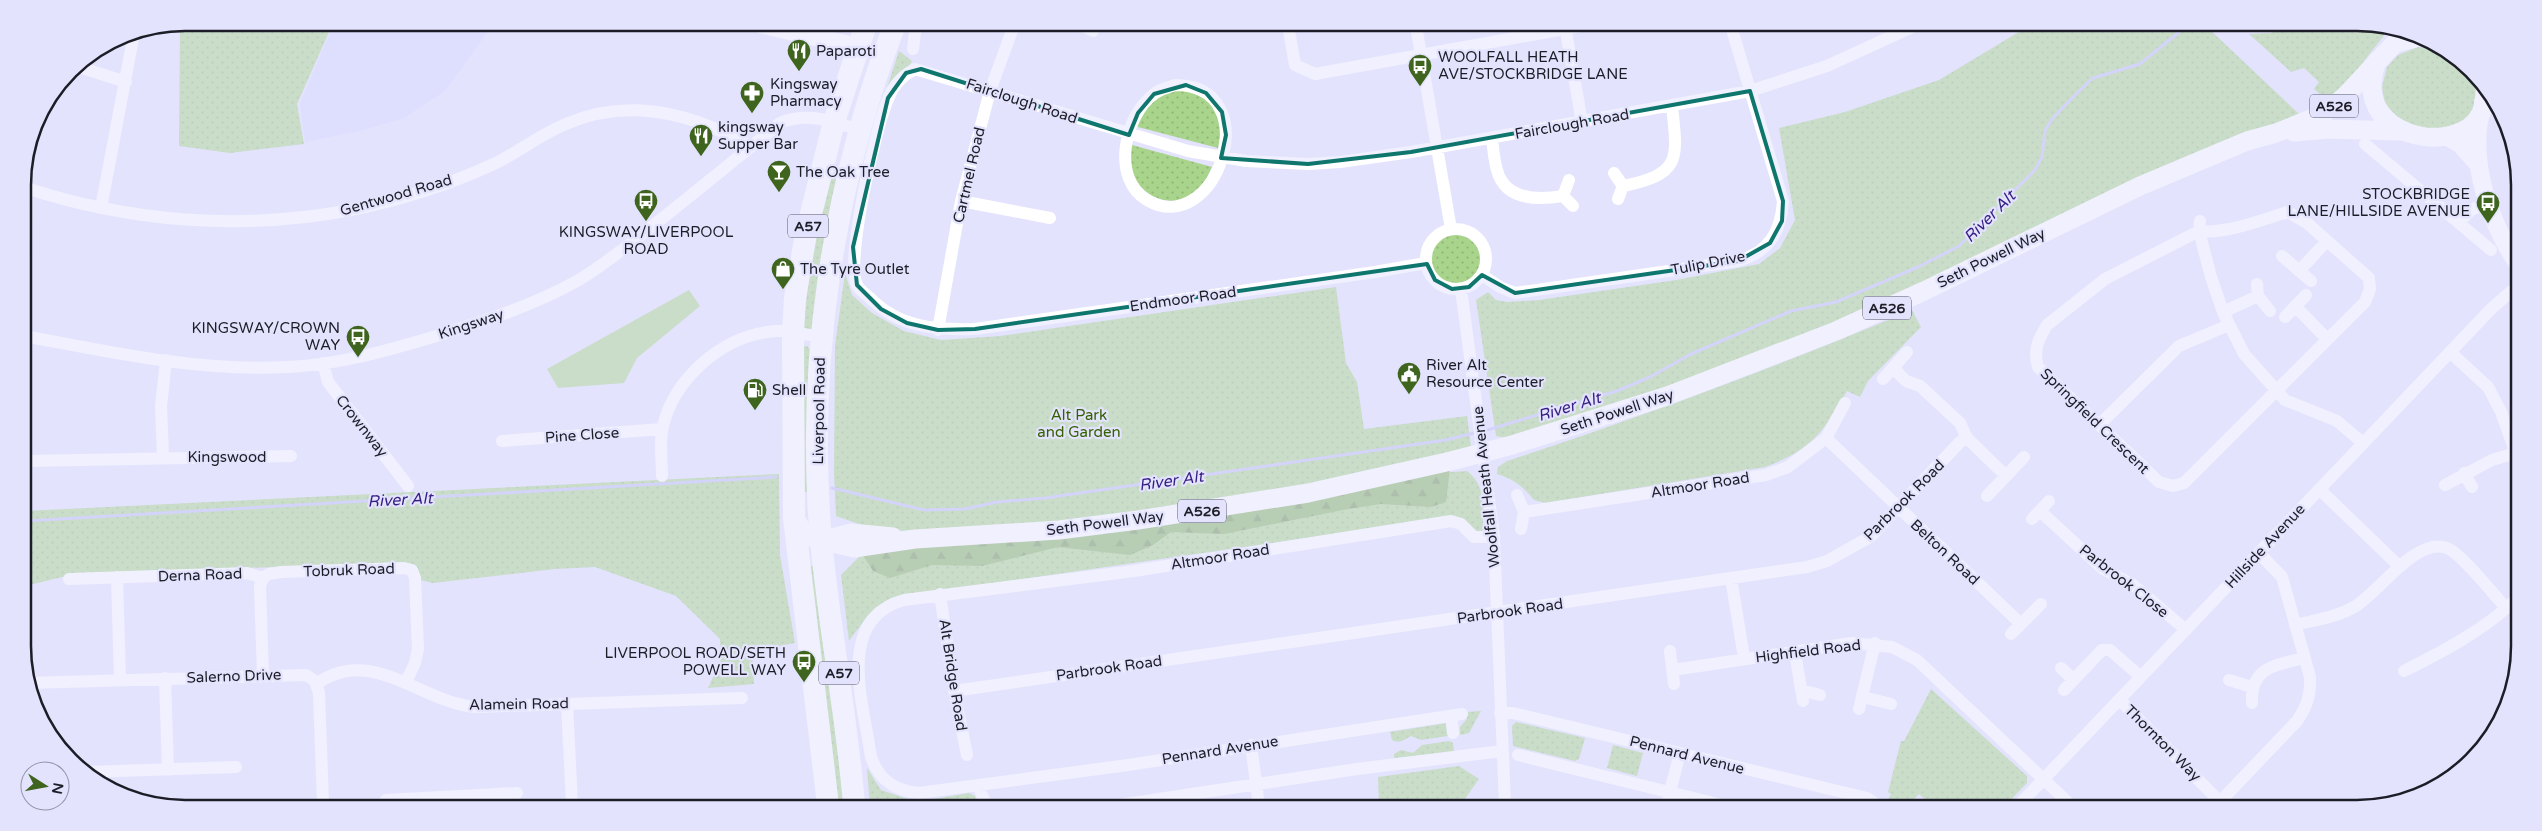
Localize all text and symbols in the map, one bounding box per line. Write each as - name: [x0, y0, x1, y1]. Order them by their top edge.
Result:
- restaurant icon: Paparoti: [786, 38, 812, 72]
- place label: Paparoti: [816, 42, 876, 60]
- place label: WOOLFALL HEATH AVE/STOCKBRIDGE LANE: [1438, 48, 1628, 83]
- bus stop icon: WOOLFALL HEATH AVE/STOCKBRIDGE LANE: [1407, 53, 1433, 87]
- place label: Kingsway Pharmacy: [770, 75, 842, 110]
- street label: Fairclough Road: [964, 75, 1080, 127]
- pharmacy icon: Kingsway Pharmacy: [739, 80, 765, 114]
- road number: A526: [2310, 94, 2358, 118]
- street label: Fairclough Road: [1513, 105, 1631, 143]
- place label: kingsway Supper Bar: [718, 118, 798, 153]
- restaurant icon: kingsway Supper Bar: [688, 123, 714, 157]
- street label: Cartmel Road: [949, 125, 989, 225]
- bar icon: The Oak Tree: [766, 159, 792, 193]
- place label: The Oak Tree: [796, 163, 890, 181]
- street label: Gentwood Road: [338, 170, 454, 220]
- water label: River Alt: [1960, 185, 2021, 247]
- place label: STOCKBRIDGE LANE/HILLSIDE AVENUE: [2288, 185, 2470, 220]
- bus stop icon: KINGSWAY/LIVERPOOL ROAD: [633, 188, 659, 222]
- bus stop icon: STOCKBRIDGE LANE/HILLSIDE AVENUE: [2475, 190, 2501, 224]
- road number: A57: [788, 215, 828, 238]
- place label: KINGSWAY/LIVERPOOL ROAD: [559, 223, 734, 258]
- street label: Seth Powell Way: [1934, 224, 2048, 292]
- street label: Tulip Drive: [1669, 247, 1747, 279]
- shop icon: The Tyre Outlet: [770, 256, 796, 290]
- place label: The Tyre Outlet: [800, 260, 910, 278]
- street label: Endmoor Road: [1129, 283, 1237, 315]
- road number: A526: [1863, 296, 1911, 320]
- street label: Kingsway: [436, 305, 506, 343]
- place label: KINGSWAY/CROWN WAY: [192, 319, 340, 354]
- bus stop icon: KINGSWAY/CROWN WAY: [345, 324, 371, 358]
- place label: River Alt Resource Center: [1426, 356, 1544, 391]
- street label: Liverpool Road: [809, 357, 829, 465]
- public building icon: River Alt Resource Center: [1396, 361, 1422, 395]
- street label: Springfield Crescent: [2037, 364, 2153, 478]
- fuel station icon: Shell: [742, 377, 768, 411]
- place label: Shell: [772, 381, 806, 399]
- street label: Seth Powell Way: [1558, 385, 1676, 439]
- water label: River Alt: [1535, 387, 1605, 426]
- street label: Crownway: [332, 391, 392, 461]
- street label: Woolfall Heath Avenue: [1469, 405, 1503, 569]
- park label: Alt Park and Garden: [1037, 406, 1121, 441]
- street label: Pine Close: [544, 423, 620, 447]
- street label: Kingswood: [187, 448, 267, 466]
- street label: Parbrook Road: [1860, 456, 1948, 544]
- water label: River Alt: [1138, 466, 1207, 495]
- street label: Altmoor Road: [1649, 468, 1751, 502]
- water label: River Alt: [367, 488, 435, 512]
- road number: A526: [1178, 500, 1226, 522]
- street label: Hillside Avenue: [2221, 500, 2309, 592]
- street label: Seth Powell Way: [1045, 507, 1165, 539]
- street label: Belton Road: [1907, 515, 1983, 589]
- street label: Altmoor Road: [1169, 540, 1271, 574]
- street label: Parbrook Close: [2076, 541, 2172, 621]
- street label: Tobruk Road: [303, 559, 395, 581]
- street label: Derna Road: [158, 565, 242, 585]
- street label: Parbrook Road: [1456, 595, 1564, 627]
- street label: Alt Bridge Road: [935, 618, 971, 732]
- street label: Highfield Road: [1754, 636, 1862, 666]
- place label: LIVERPOOL ROAD/SETH POWELL WAY: [605, 644, 786, 679]
- bus stop icon: LIVERPOOL ROAD/SETH POWELL WAY: [791, 649, 817, 683]
- street label: Parbrook Road: [1055, 652, 1163, 684]
- road number: A57: [819, 661, 859, 684]
- street label: Salerno Drive: [186, 665, 282, 687]
- street label: Alamein Road: [469, 694, 569, 714]
- street label: Thornton Way: [2121, 701, 2205, 785]
- street label: Pennard Avenue: [1160, 732, 1280, 768]
- street label: Pennard Avenue: [1628, 732, 1746, 778]
- north arrow: [20, 761, 70, 811]
- text: N: [48, 781, 67, 796]

